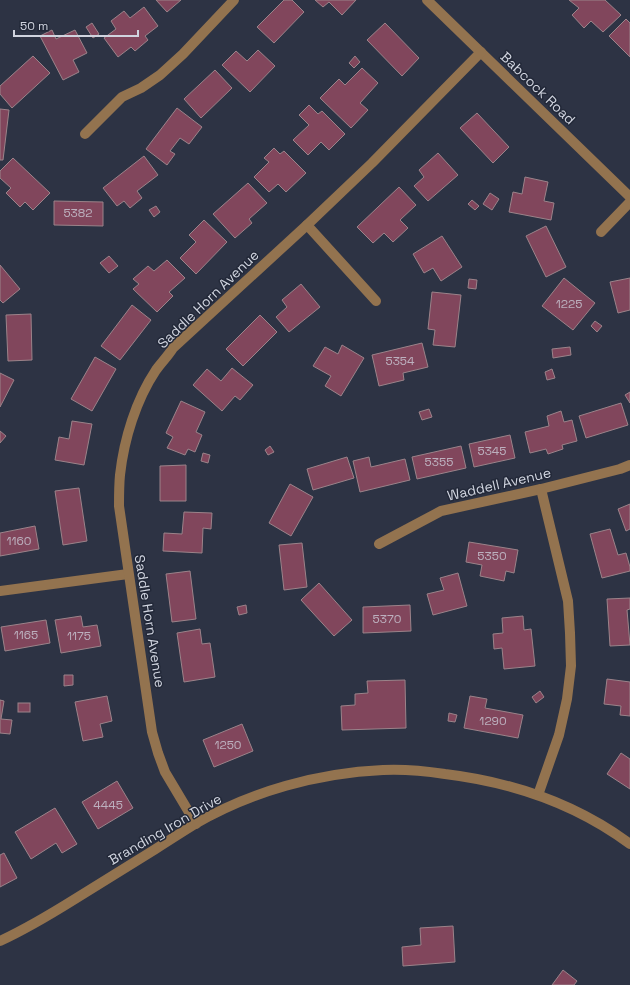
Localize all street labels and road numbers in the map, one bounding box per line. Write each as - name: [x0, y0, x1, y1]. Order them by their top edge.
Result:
- street label: Babcock Road: [497, 48, 579, 128]
- street label: Saddle Horn Avenue: [153, 246, 263, 352]
- street label: Waddell Avenue: [445, 463, 553, 505]
- street label: Saddle Horn Avenue: [131, 553, 169, 689]
- street label: Branding Iron Drive: [105, 789, 225, 869]

